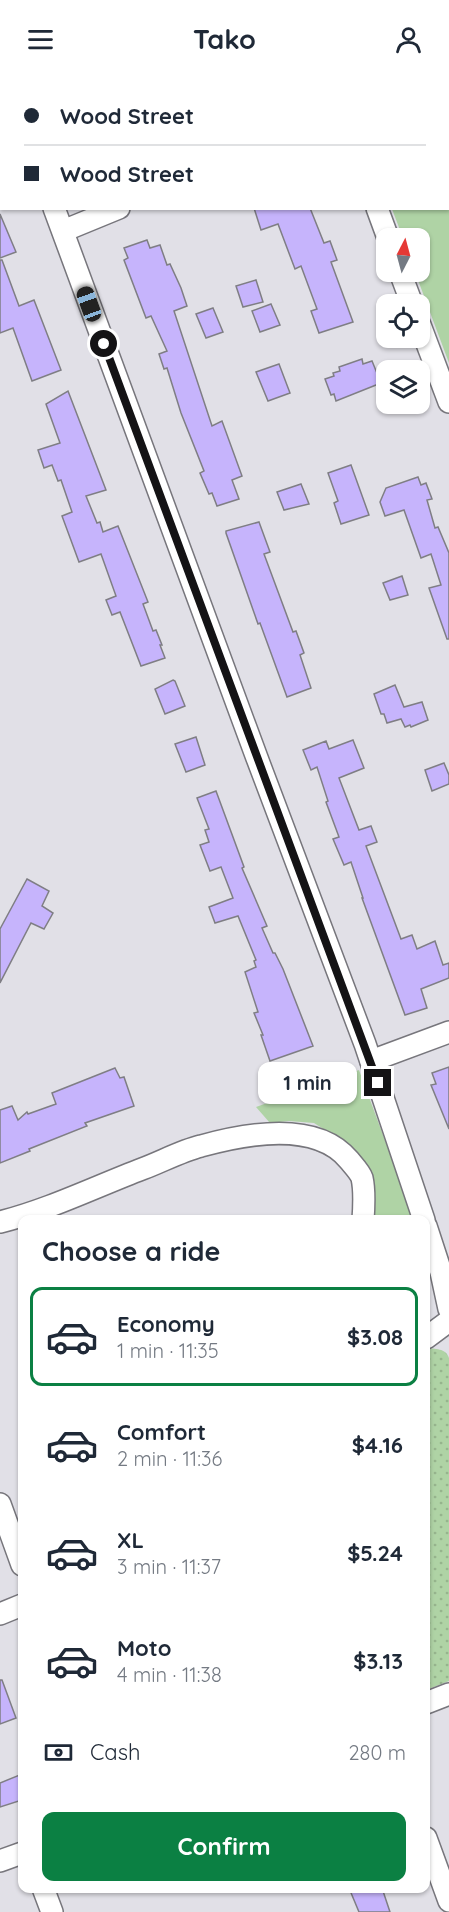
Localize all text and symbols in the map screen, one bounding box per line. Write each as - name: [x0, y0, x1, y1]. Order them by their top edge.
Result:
- text: Tako: [193, 22, 256, 56]
- icon: menu: [24, 23, 57, 56]
- icon: person: [392, 23, 425, 56]
- text: Wood Street: [60, 102, 194, 130]
- text: Wood Street: [60, 160, 194, 188]
- north arrow: [376, 228, 430, 282]
- map controls: [376, 228, 430, 414]
- car: [74, 284, 104, 324]
- button: locate: [376, 294, 430, 348]
- route start: [90, 330, 117, 357]
- button: layers: [376, 360, 430, 414]
- callout: 1 min: [258, 1062, 357, 1104]
- route end: [364, 1069, 391, 1096]
- text: 1 min: [283, 1070, 332, 1095]
- text: Choose a ride: [42, 1234, 220, 1268]
- icon: car: [45, 1310, 99, 1364]
- text: Economy: [117, 1310, 215, 1338]
- text: $3.08: [347, 1323, 403, 1351]
- text: 1 min · 11:35: [117, 1338, 219, 1363]
- icon: car: [45, 1418, 99, 1472]
- text: Comfort: [117, 1418, 206, 1446]
- text: $4.16: [352, 1431, 403, 1459]
- text: 2 min · 11:36: [117, 1446, 222, 1471]
- icon: car: [45, 1526, 99, 1580]
- text: XL: [117, 1526, 144, 1554]
- text: $5.24: [347, 1539, 403, 1567]
- text: 3 min · 11:37: [117, 1554, 221, 1579]
- icon: car: [45, 1634, 99, 1688]
- text: Moto: [117, 1634, 171, 1662]
- text: $3.13: [353, 1647, 403, 1675]
- text: 4 min · 11:38: [117, 1662, 222, 1687]
- icon: cash: [42, 1736, 75, 1769]
- text: Cash: [90, 1738, 141, 1766]
- text: 280 m: [349, 1740, 406, 1765]
- button: Confirm: [42, 1812, 406, 1881]

